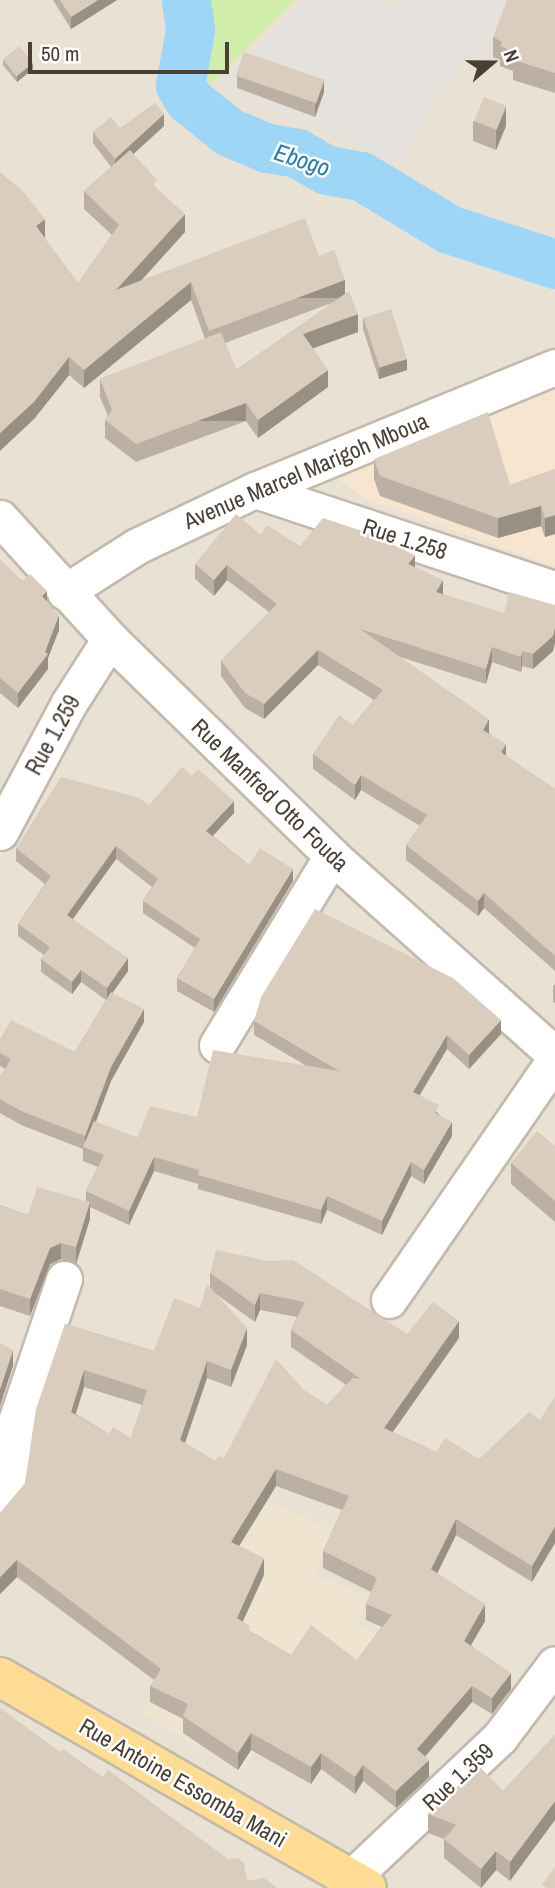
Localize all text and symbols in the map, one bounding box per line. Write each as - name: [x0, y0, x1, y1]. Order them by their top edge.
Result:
- scale bar: [32, 28, 233, 72]
- north arrow: [457, 28, 527, 98]
- text: 50 m: [41, 39, 79, 68]
- text: N: [498, 46, 526, 66]
- water label: Ebogo: [270, 138, 334, 182]
- street label: Avenue Marcel Marigoh Mboua: [180, 407, 432, 535]
- street label: Rue 1.258: [359, 512, 451, 566]
- street label: Rue 1.259: [20, 690, 86, 780]
- street label: Rue Manfred Otto Fouda: [186, 713, 354, 877]
- street label: Rue Antoine Essomba Mani: [74, 1712, 292, 1854]
- street label: Rue 1.359: [417, 1737, 499, 1817]

